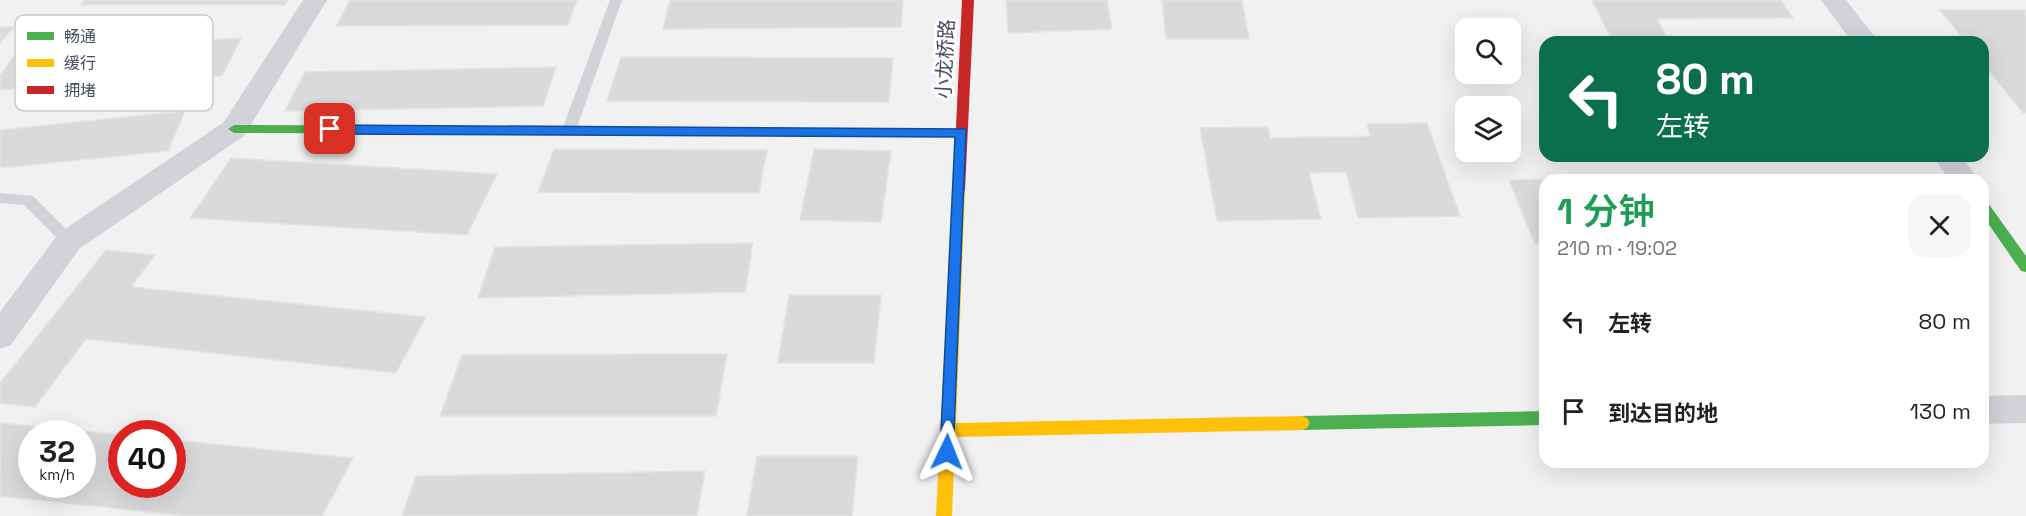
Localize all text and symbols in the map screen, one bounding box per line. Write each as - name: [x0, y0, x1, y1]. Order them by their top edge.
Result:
- legend: [15, 15, 213, 111]
- street label: 小龙桥路: [930, 18, 960, 100]
- map controls: [1455, 18, 1521, 162]
- button: search: [1455, 18, 1521, 84]
- text: 畅通: [64, 26, 96, 47]
- text: 缓行: [64, 53, 96, 74]
- text: 80 m: [1656, 53, 1755, 106]
- icon: left: [1557, 60, 1635, 138]
- text: 拥堵: [64, 80, 96, 101]
- button: layers: [1455, 96, 1521, 162]
- pin: [304, 103, 355, 154]
- text: 左转: [1656, 109, 1710, 144]
- icon: arrive: [313, 112, 346, 145]
- text: 1 分钟: [1557, 189, 1654, 235]
- button: close: [1908, 194, 1971, 257]
- text: 210 m · 19:02: [1557, 235, 1677, 261]
- icon: left: [1557, 305, 1590, 338]
- text: 80 m: [1919, 307, 1971, 335]
- text: 左转: [1608, 309, 1652, 337]
- icon: arrive: [1557, 395, 1590, 428]
- text: 130 m: [1910, 397, 1971, 425]
- text: 到达目的地: [1608, 399, 1718, 427]
- speed limit sign: 40: [108, 420, 186, 498]
- position arrow: [915, 420, 979, 484]
- text: 32: [39, 432, 75, 471]
- text: km/h: [39, 465, 75, 484]

